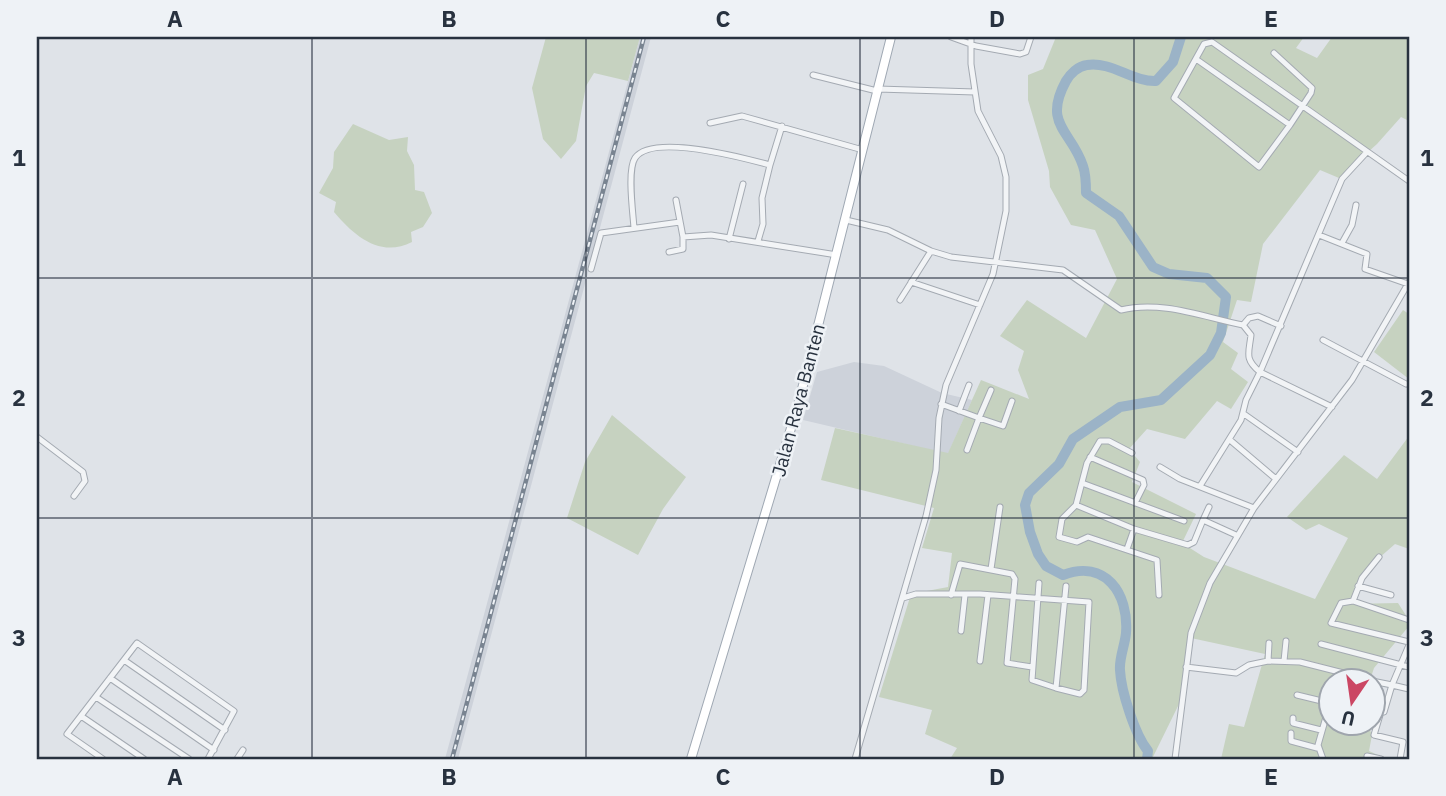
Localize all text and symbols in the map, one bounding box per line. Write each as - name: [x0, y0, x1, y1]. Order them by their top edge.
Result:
- text: A: [167, 3, 183, 33]
- text: B: [441, 3, 457, 33]
- text: C: [716, 3, 731, 33]
- text: D: [989, 3, 1005, 33]
- text: E: [1264, 3, 1278, 33]
- text: 1: [12, 142, 26, 172]
- text: 1: [1420, 142, 1434, 172]
- street label: Jalan Raya Banten: [766, 321, 830, 479]
- text: 2: [12, 382, 26, 412]
- text: 2: [1420, 382, 1434, 412]
- text: 3: [12, 622, 26, 652]
- text: 3: [1420, 622, 1434, 652]
- north arrow: [1316, 666, 1386, 736]
- text: U: [1339, 705, 1357, 732]
- text: A: [167, 761, 183, 791]
- text: B: [441, 761, 457, 791]
- text: C: [716, 761, 731, 791]
- text: D: [989, 761, 1005, 791]
- text: E: [1264, 761, 1278, 791]

